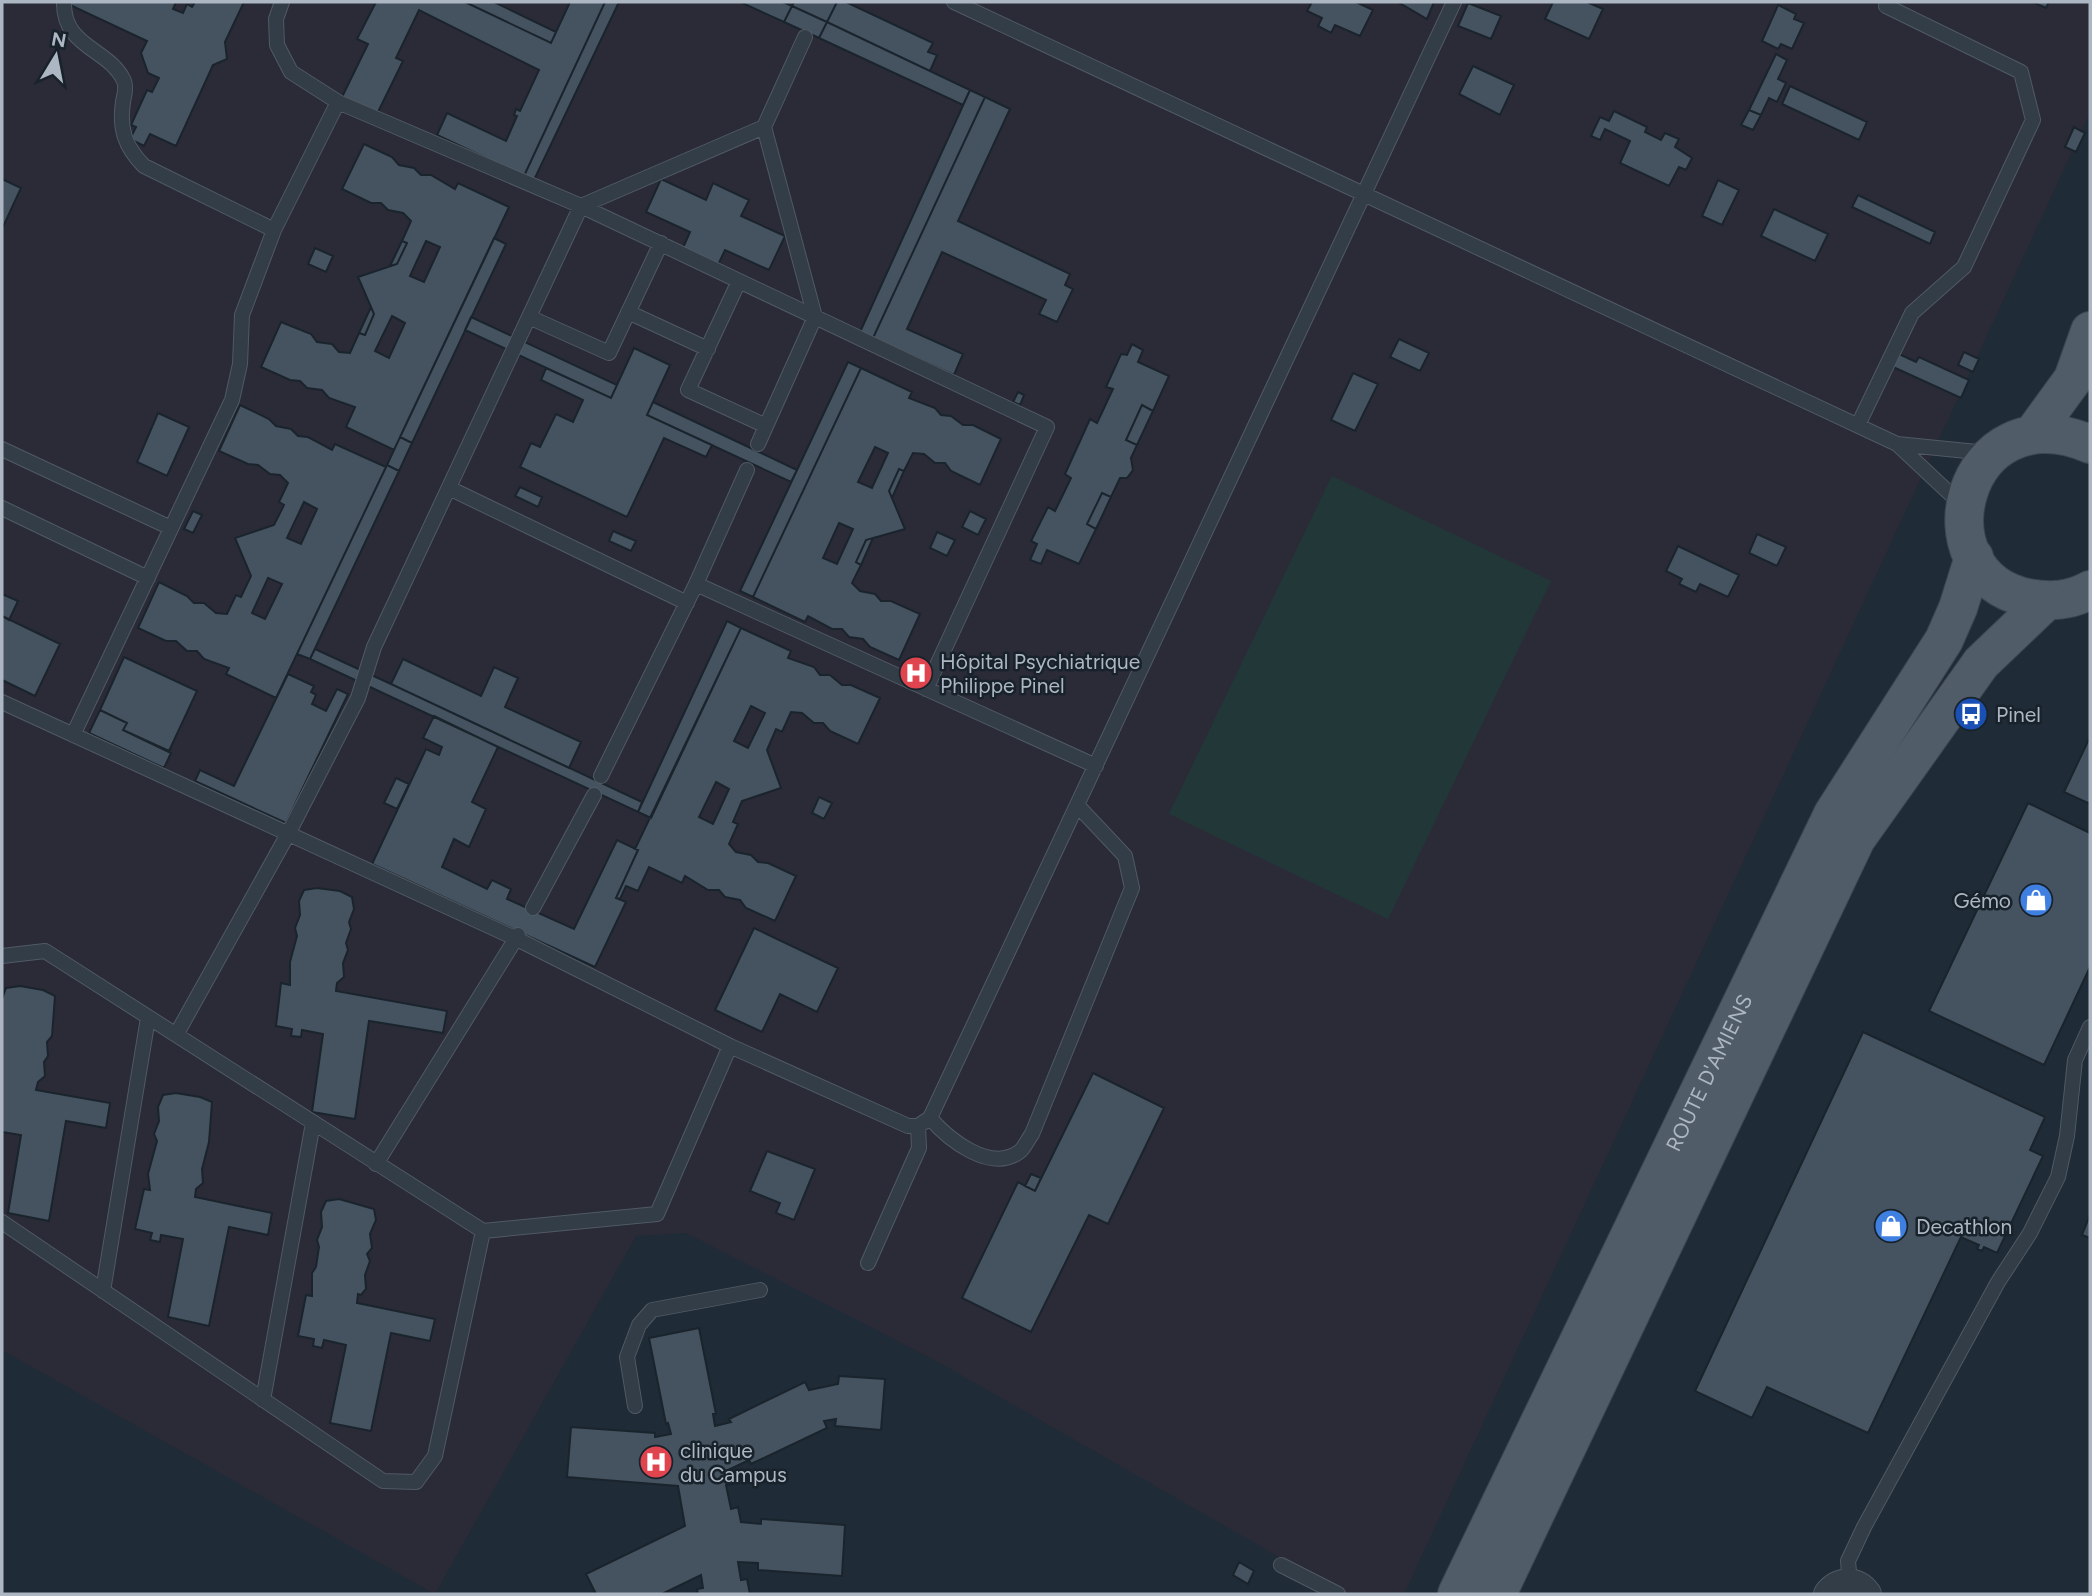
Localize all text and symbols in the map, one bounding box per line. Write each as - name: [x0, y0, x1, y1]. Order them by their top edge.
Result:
- north arrow: [21, 21, 91, 91]
- text: N: [50, 27, 68, 52]
- place label: Hôpital Psychiatrique Philippe Pinel: [940, 649, 1140, 698]
- hospital icon: Hôpital Psychiatrique Philippe Pinel: [897, 654, 935, 692]
- bus stop icon: Pinel: [1952, 695, 1990, 733]
- place label: Pinel: [1996, 702, 2041, 727]
- shop icon: Gémo: [2017, 881, 2055, 919]
- place label: Gémo: [1954, 888, 2011, 913]
- street label: ROUTE D'AMIENS: [1660, 990, 1757, 1155]
- shop icon: Decathlon: [1872, 1207, 1910, 1245]
- place label: Decathlon: [1916, 1214, 2012, 1239]
- place label: clinique du Campus: [680, 1438, 787, 1487]
- hospital icon: clinique du Campus: [637, 1443, 675, 1481]

